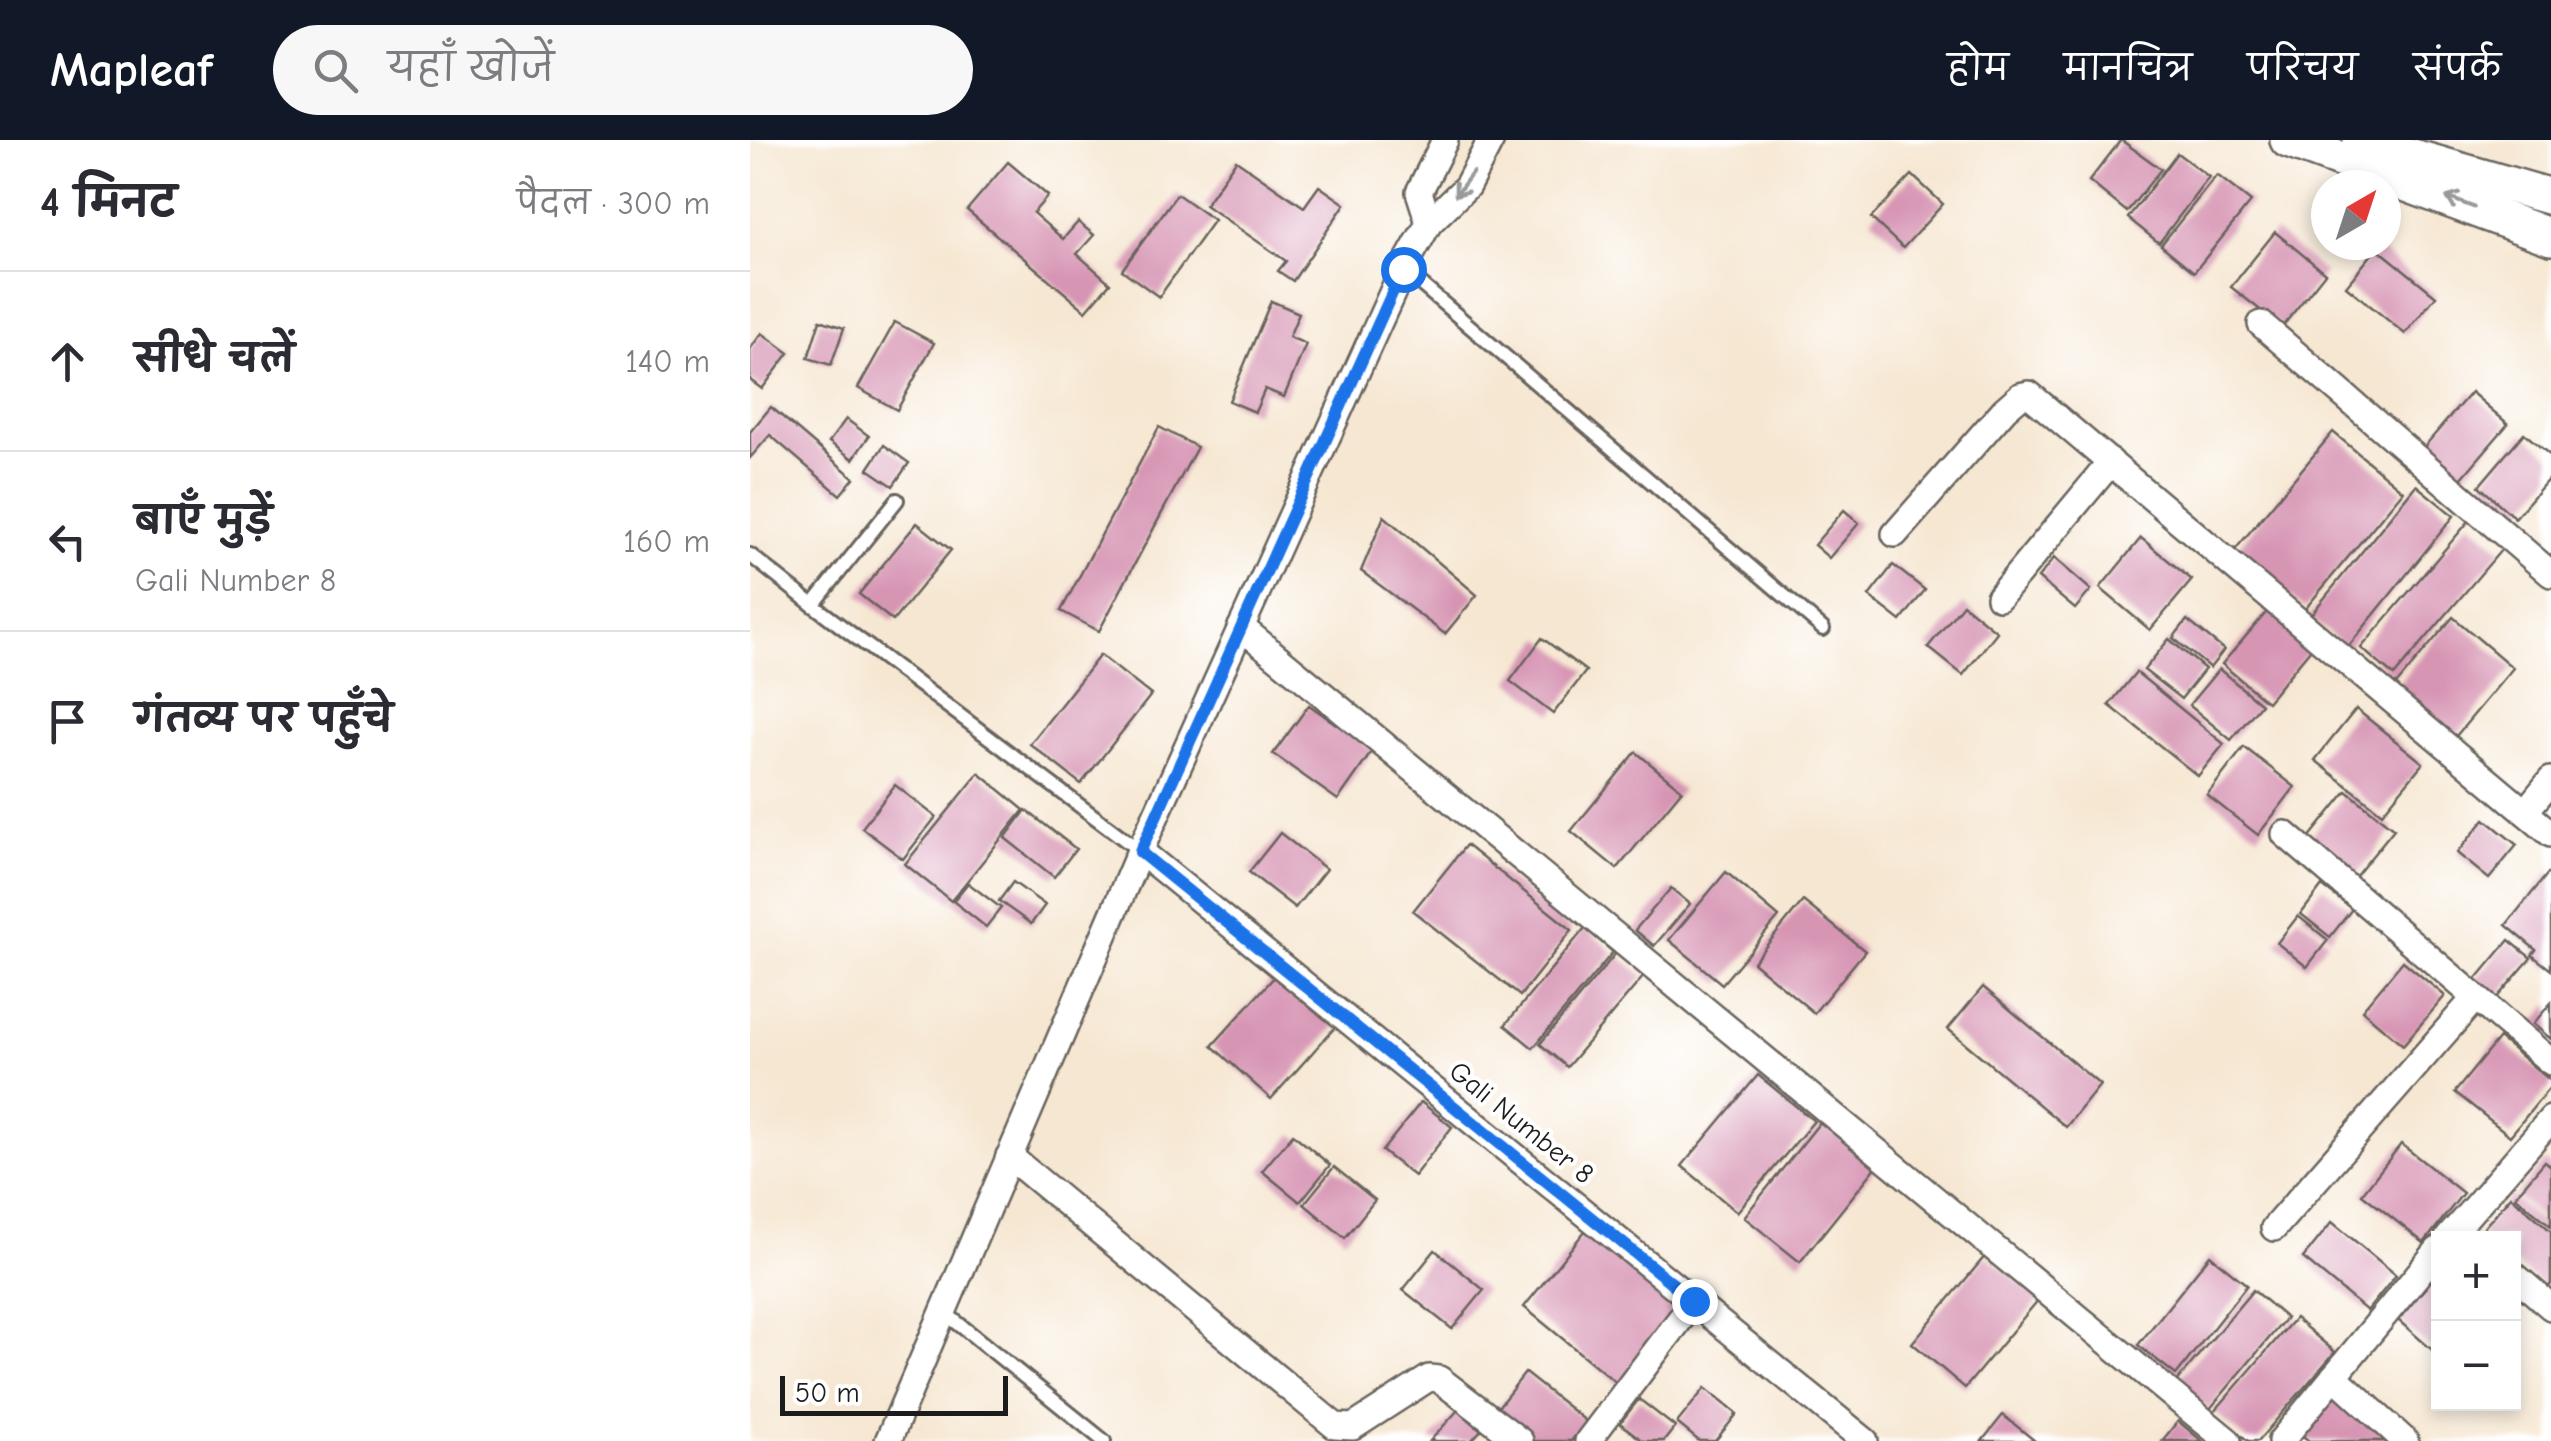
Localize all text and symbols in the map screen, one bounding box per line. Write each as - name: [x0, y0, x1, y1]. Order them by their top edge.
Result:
- search box: [273, 25, 973, 115]
- text: Mapleaf: [50, 43, 213, 98]
- icon: search: [308, 43, 363, 98]
- text: यहाँ खोजें: [388, 46, 554, 90]
- text: होम: [1947, 48, 2009, 89]
- text: मानचित्र: [2064, 48, 2192, 89]
- text: परिचय: [2247, 48, 2358, 89]
- text: संपर्क: [2413, 48, 2501, 89]
- north arrow: [2311, 170, 2401, 260]
- one-way arrow: [1454, 171, 1476, 197]
- text: 4 मिनट: [40, 178, 177, 227]
- text: पैदल · 300 m: [517, 185, 710, 222]
- one-way arrow: [2445, 192, 2476, 210]
- route start: [1381, 247, 1427, 293]
- icon: ahead: [40, 334, 95, 389]
- text: सीधे चलें: [135, 337, 294, 381]
- text: 140 m: [625, 343, 710, 380]
- text: बाएँ मुड़ें: [135, 499, 272, 543]
- icon: left: [40, 514, 95, 569]
- text: 160 m: [623, 523, 710, 560]
- text: Gali Number 8: [135, 562, 336, 599]
- icon: arrive: [40, 694, 95, 749]
- text: गंतव्य पर पहुँचे: [135, 697, 393, 741]
- street label: Gali Number 8: [1443, 1055, 1600, 1191]
- map controls: [2431, 1231, 2521, 1411]
- button: +: [2431, 1231, 2521, 1321]
- route end: [1672, 1279, 1718, 1325]
- button: −: [2431, 1321, 2521, 1411]
- scale bar: [780, 1371, 1008, 1416]
- text: 50 m: [795, 1377, 860, 1409]

